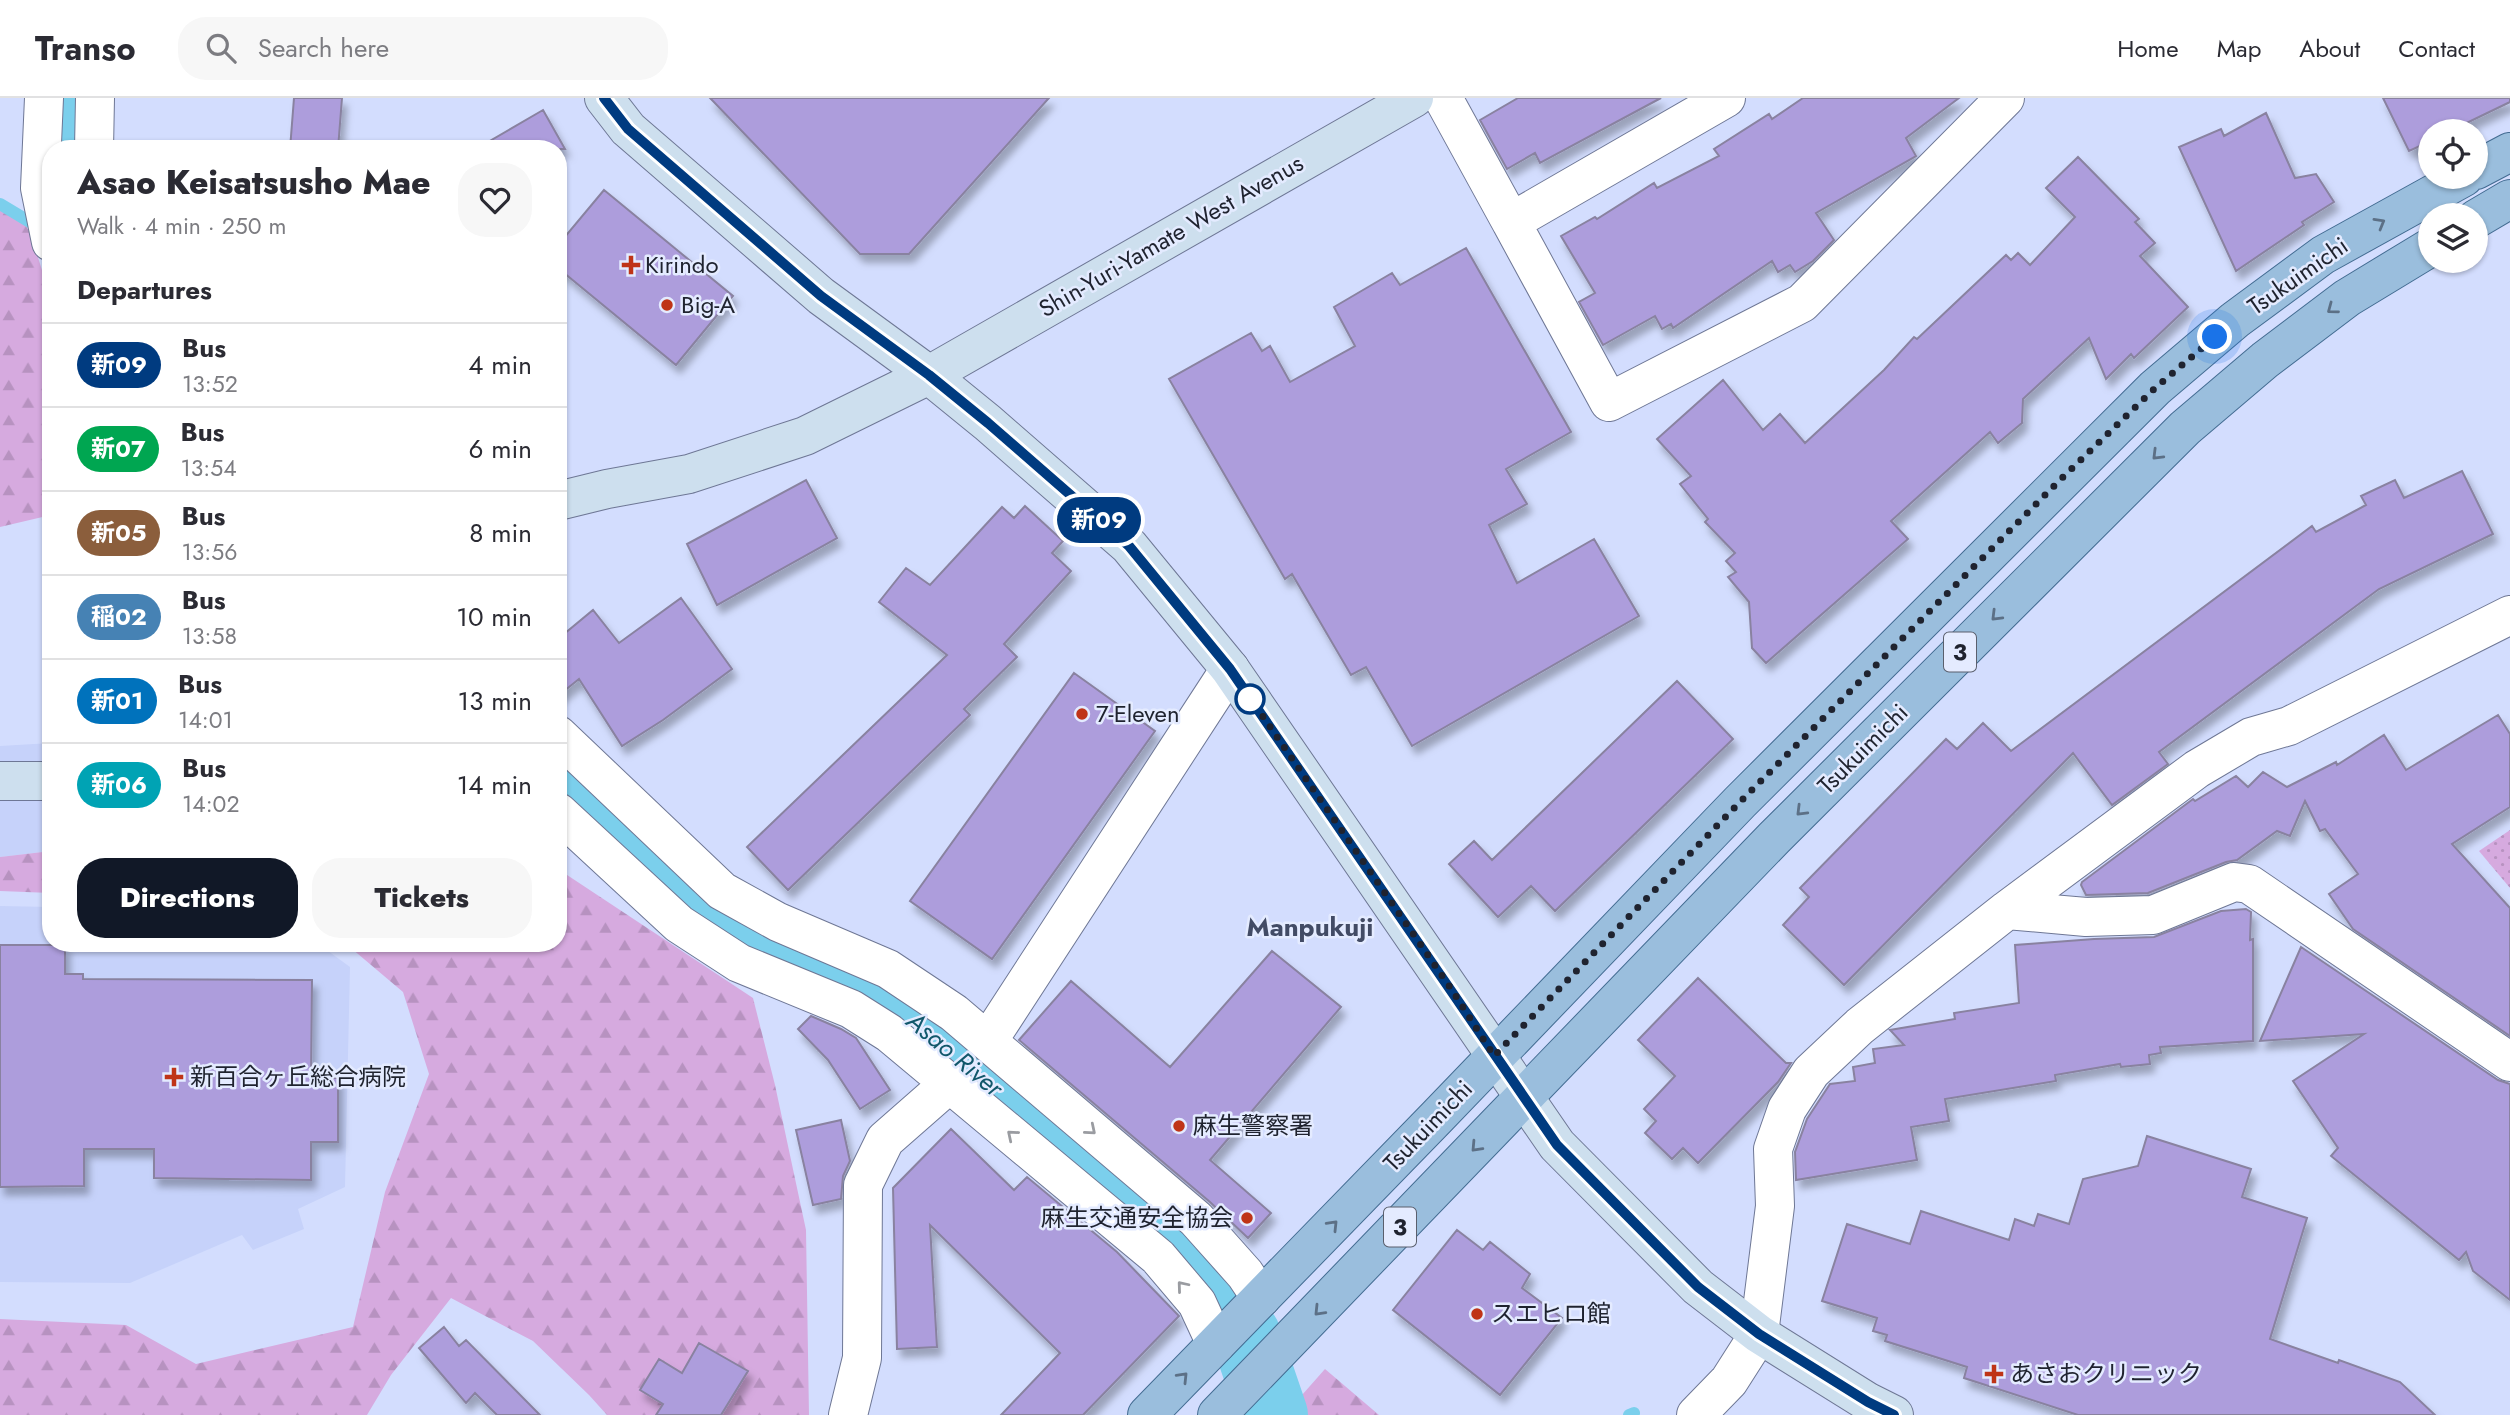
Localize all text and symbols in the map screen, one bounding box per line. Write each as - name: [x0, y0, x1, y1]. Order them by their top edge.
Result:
- search box: [178, 17, 668, 80]
- text: Transo: [35, 25, 136, 72]
- icon: search: [202, 29, 240, 67]
- text: Search here: [258, 29, 389, 67]
- text: Home: [2117, 31, 2179, 66]
- text: Map: [2217, 31, 2261, 66]
- text: About: [2299, 31, 2360, 66]
- text: Contact: [2398, 31, 2475, 66]
- map controls: [2418, 119, 2488, 273]
- button: locate: [2418, 119, 2488, 189]
- street label: Shin-Yuri-Yamate West Avenus: [1032, 145, 1310, 326]
- text: Asao Keisatsusho Mae: [77, 159, 431, 206]
- button: heart: [458, 163, 532, 237]
- button: layers: [2418, 203, 2488, 273]
- text: Walk · 4 min · 250 m: [77, 209, 286, 243]
- one-way arrow: [2373, 218, 2385, 231]
- street label: Tsukuimichi: [2240, 228, 2355, 323]
- place label: Kirindo: [645, 247, 719, 282]
- marker: Kirindo: [623, 257, 639, 273]
- text: Departures: [77, 271, 212, 309]
- place label: Big-A: [681, 287, 735, 322]
- marker: Big-A: [659, 297, 675, 313]
- one-way arrow: [2327, 301, 2339, 314]
- your location: [2197, 319, 2232, 354]
- text: Bus: [182, 329, 226, 367]
- text: 4 min: [468, 346, 532, 384]
- text: 新09: [91, 347, 147, 382]
- text: 13:52: [182, 367, 238, 401]
- text: Bus: [180, 413, 224, 451]
- text: 6 min: [469, 430, 532, 468]
- text: 新07: [91, 431, 145, 466]
- one-way arrow: [2153, 447, 2166, 460]
- text: 13:54: [180, 451, 237, 485]
- text: Bus: [181, 497, 225, 535]
- line badge: 新09: [1059, 497, 1139, 543]
- text: 新09: [1071, 502, 1127, 537]
- text: 8 min: [469, 514, 532, 552]
- text: 新05: [91, 515, 146, 550]
- text: 13:56: [181, 535, 237, 569]
- text: Bus: [182, 581, 226, 619]
- text: 10 min: [456, 598, 532, 636]
- text: 稲02: [91, 599, 147, 634]
- one-way arrow: [1992, 608, 2005, 621]
- text: 13:58: [182, 619, 237, 653]
- road number: 3: [1944, 632, 1976, 672]
- text: Bus: [178, 665, 222, 703]
- text: 13 min: [458, 682, 532, 720]
- text: 新01: [91, 683, 143, 718]
- unlabelled marker: [1235, 684, 1265, 714]
- street label: Tsukuimichi: [1809, 695, 1916, 802]
- place label: 7-Eleven: [1096, 696, 1180, 731]
- text: 14:01: [178, 703, 233, 737]
- marker: 7-Eleven: [1074, 706, 1090, 722]
- text: Bus: [182, 749, 226, 787]
- text: 14 min: [457, 766, 532, 804]
- text: 新06: [91, 767, 147, 802]
- text: 14:02: [182, 787, 240, 821]
- one-way arrow: [1796, 803, 1809, 816]
- button: Directions: [77, 858, 298, 938]
- button: Tickets: [312, 858, 532, 938]
- district label: Manpukuji: [1246, 908, 1374, 946]
- water label: Asao River: [898, 1002, 1013, 1107]
- place label: 新百合ヶ丘総合病院: [190, 1059, 406, 1094]
- marker: 新百合ヶ丘総合病院: [164, 1067, 184, 1087]
- street label: Tsukuimichi: [1375, 1072, 1480, 1179]
- place label: 麻生警察署: [1193, 1108, 1313, 1143]
- marker: 麻生警察署: [1171, 1118, 1187, 1134]
- one-way arrow: [1083, 1122, 1096, 1134]
- one-way arrow: [1008, 1131, 1021, 1143]
- one-way arrow: [1472, 1139, 1485, 1152]
- place label: 麻生交通安全協会: [1041, 1200, 1233, 1235]
- road number: 3: [1384, 1208, 1416, 1246]
- marker: 麻生交通安全協会: [1239, 1210, 1255, 1226]
- one-way arrow: [1324, 1220, 1337, 1233]
- one-way arrow: [1178, 1281, 1190, 1294]
- place label: スエヒロ館: [1491, 1296, 1611, 1331]
- one-way arrow: [1314, 1303, 1327, 1316]
- marker: スエヒロ館: [1469, 1306, 1485, 1322]
- place label: あさおクリニック: [2010, 1356, 2202, 1391]
- marker: あさおクリニック: [1984, 1364, 2004, 1384]
- one-way arrow: [1175, 1373, 1188, 1386]

